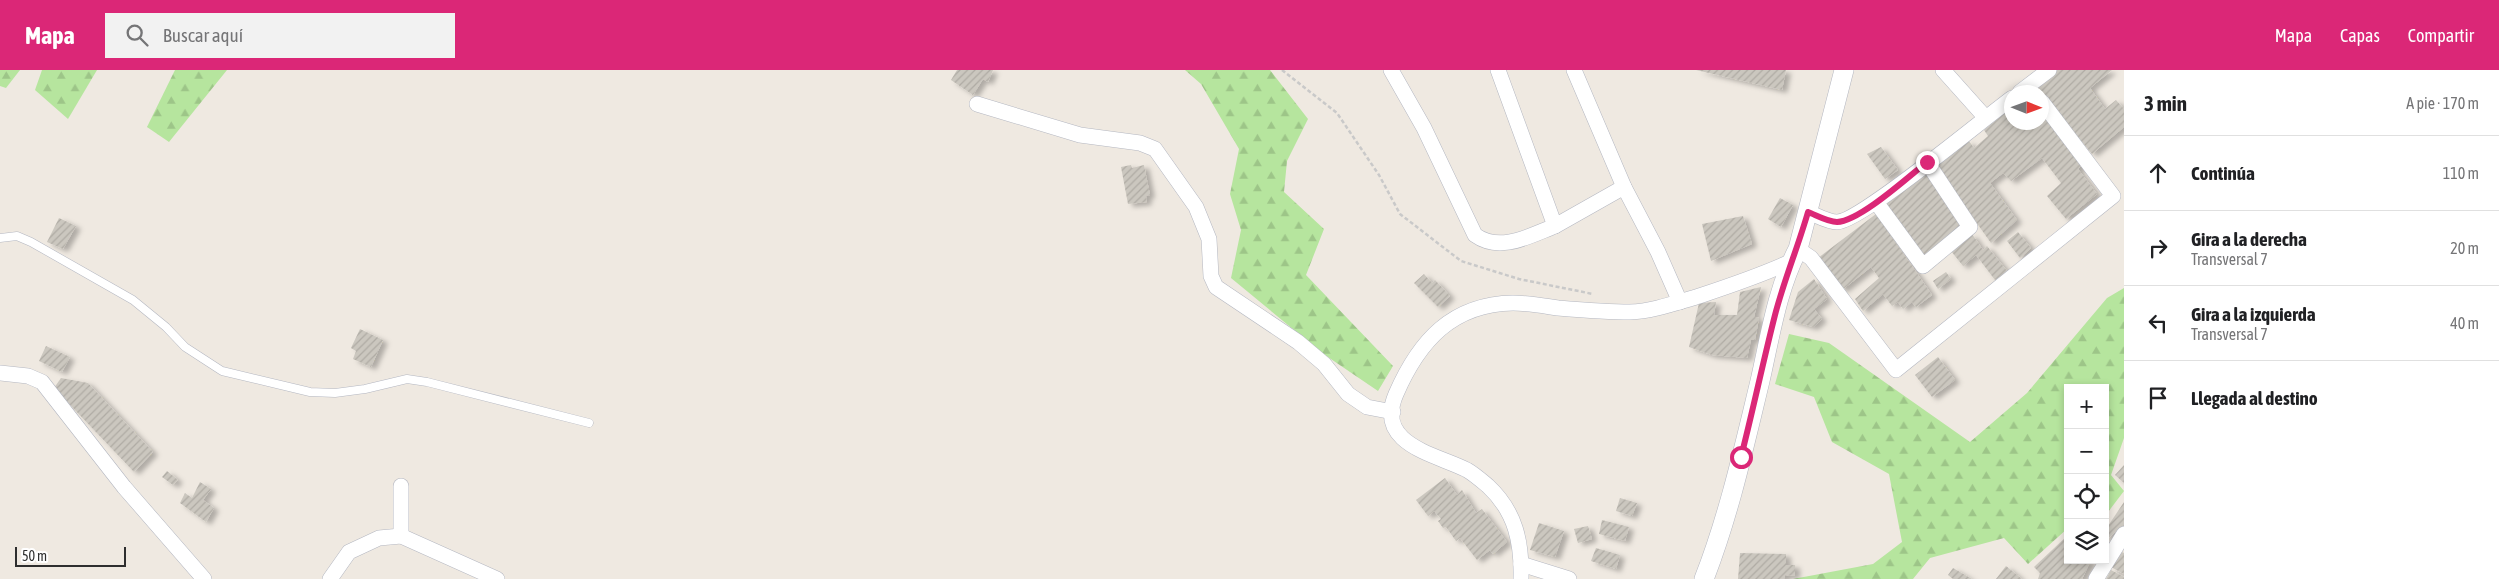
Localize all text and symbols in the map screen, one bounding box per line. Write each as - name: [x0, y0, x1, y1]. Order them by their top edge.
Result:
- search box: [105, 13, 455, 58]
- icon: search: [123, 21, 151, 49]
- text: Mapa: [25, 22, 75, 49]
- text: Buscar aquí: [163, 24, 243, 46]
- text: Mapa: [2275, 25, 2312, 46]
- text: Capas: [2340, 25, 2380, 46]
- text: Compartir: [2408, 25, 2474, 46]
- north arrow: [2004, 85, 2049, 130]
- text: 3 min: [2144, 91, 2187, 115]
- text: A pie · 170 m: [2406, 94, 2479, 112]
- route end: [1916, 151, 1939, 174]
- icon: ahead: [2144, 159, 2172, 187]
- text: Continúa: [2191, 162, 2255, 184]
- text: 110 m: [2443, 164, 2479, 182]
- text: Gira a la derecha: [2191, 228, 2307, 250]
- icon: right: [2144, 234, 2172, 262]
- text: 20 m: [2450, 239, 2479, 257]
- text: Transversal 7: [2191, 250, 2268, 268]
- text: Gira a la izquierda: [2191, 303, 2316, 325]
- icon: left: [2144, 309, 2172, 337]
- text: 40 m: [2450, 314, 2479, 332]
- text: Transversal 7: [2191, 325, 2268, 343]
- map controls: [2064, 384, 2109, 564]
- button: +: [2064, 384, 2109, 429]
- icon: arrive: [2144, 384, 2172, 412]
- text: Llegada al destino: [2191, 387, 2318, 409]
- button: −: [2064, 429, 2109, 474]
- route start: [1730, 446, 1753, 469]
- button: locate: [2064, 474, 2109, 519]
- button: layers: [2064, 519, 2109, 564]
- scale bar: [15, 544, 126, 567]
- text: 50 m: [22, 548, 47, 564]

